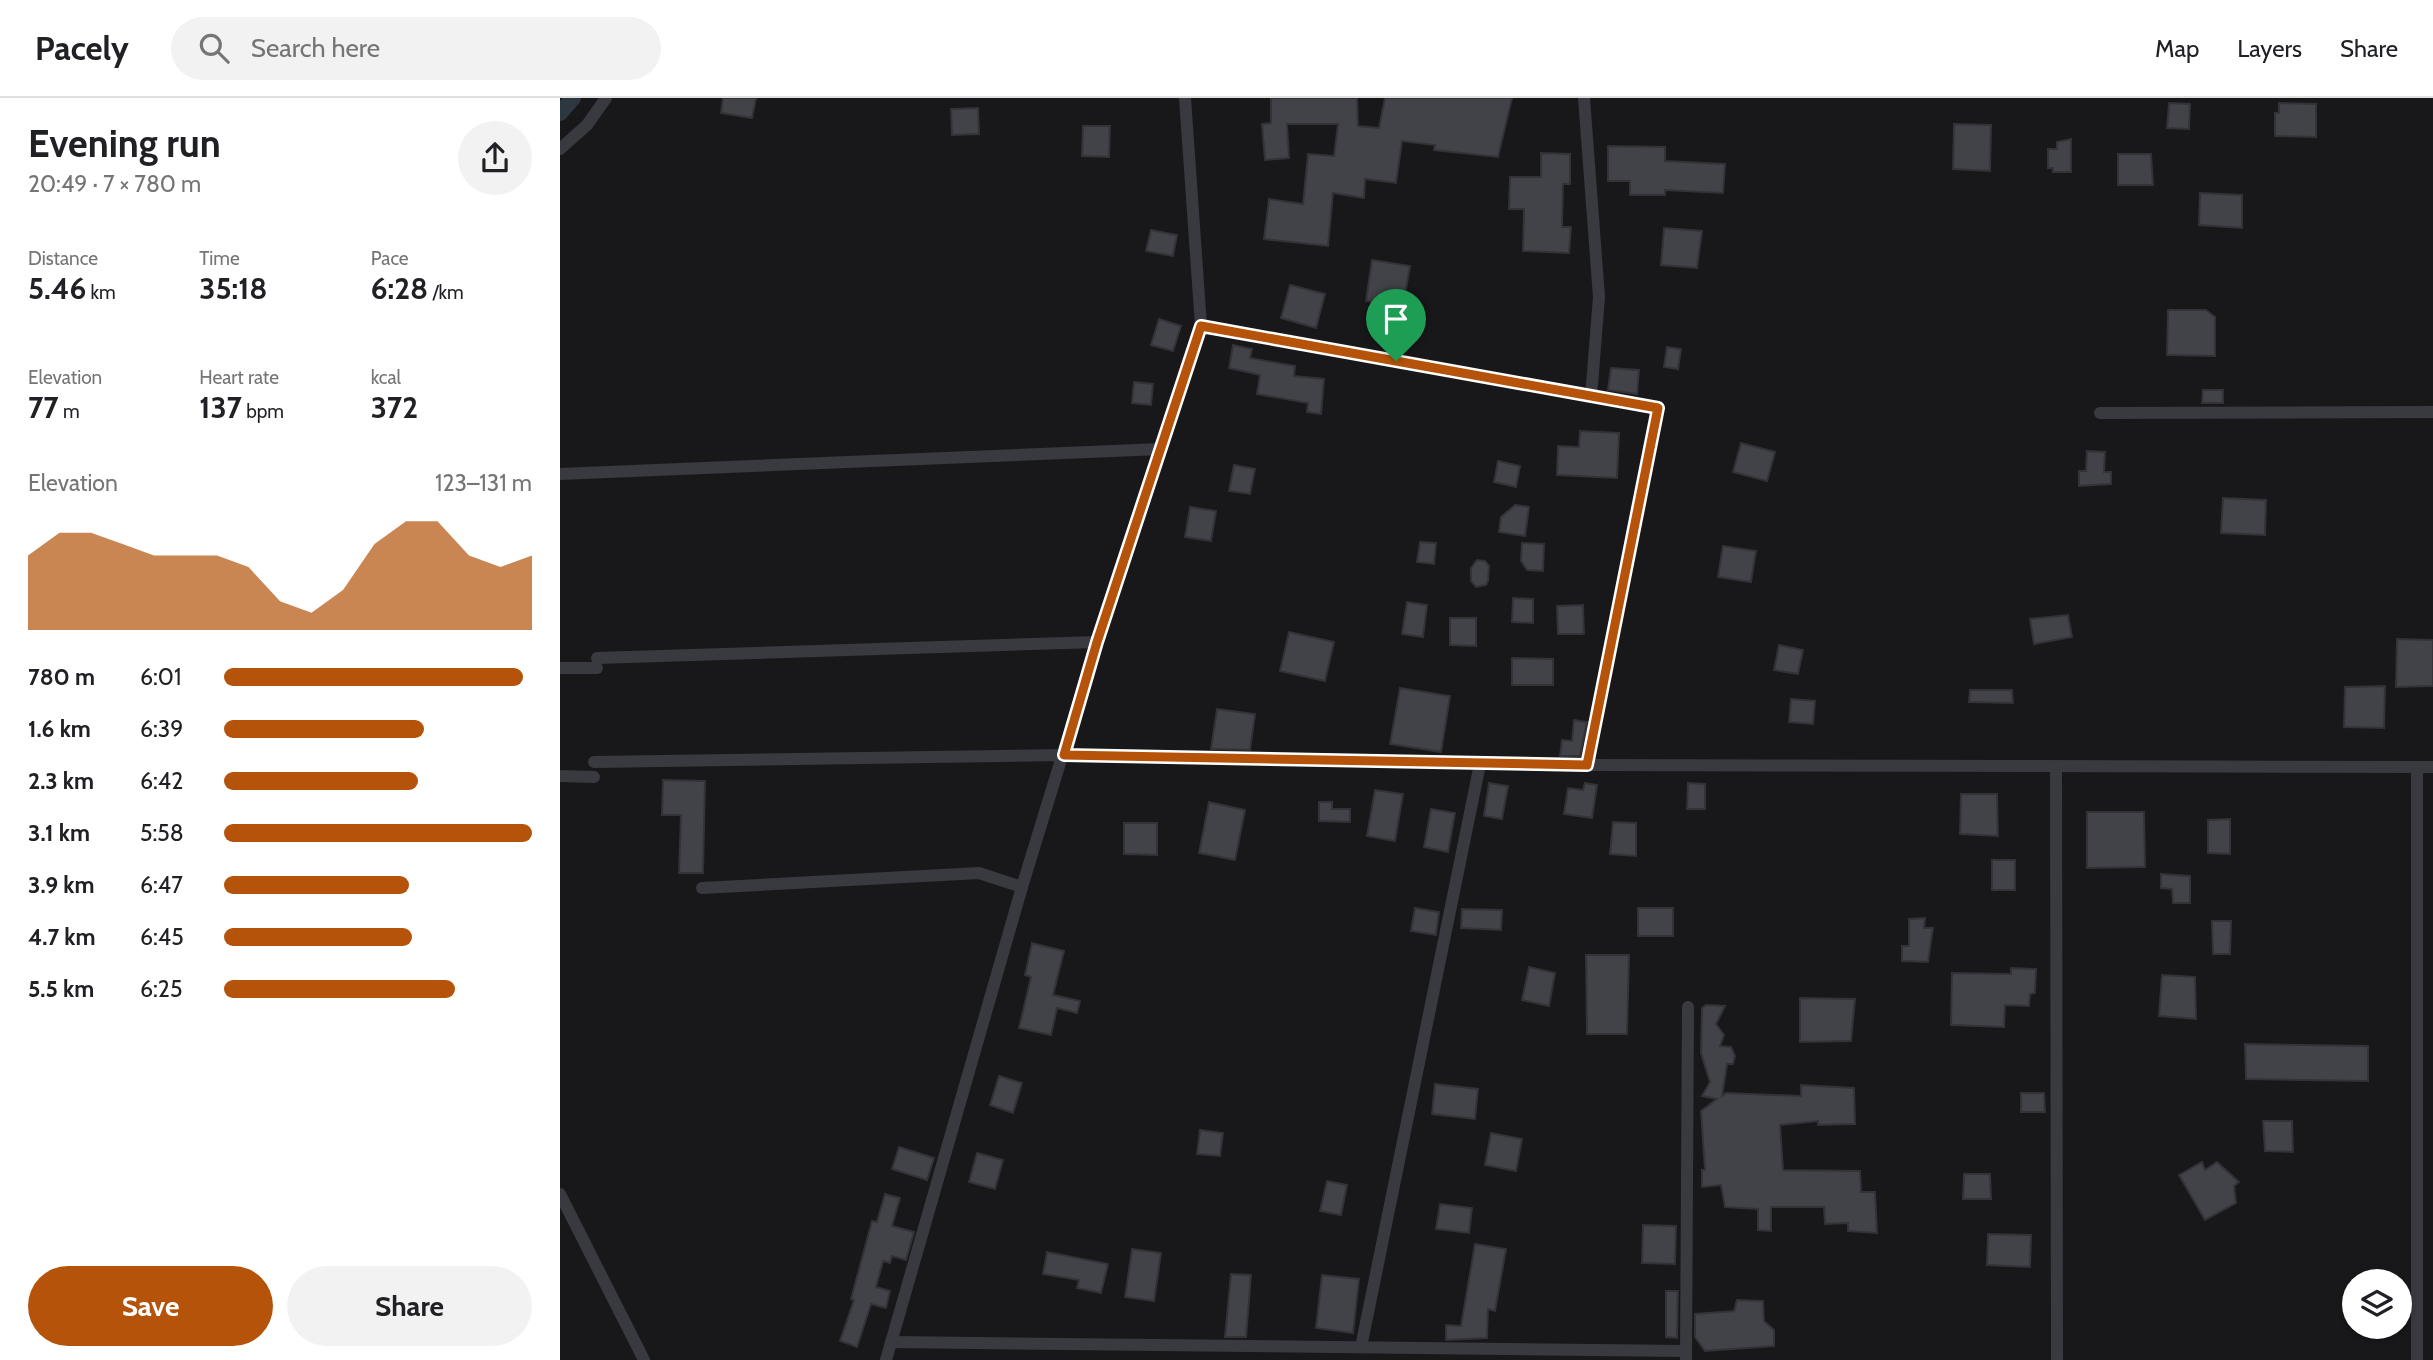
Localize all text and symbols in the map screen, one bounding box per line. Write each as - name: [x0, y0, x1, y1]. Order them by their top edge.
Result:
- search box: [171, 17, 661, 80]
- text: Pacely: [35, 28, 129, 68]
- icon: search: [195, 29, 233, 67]
- text: Search here: [251, 32, 380, 64]
- text: Map: [2155, 34, 2199, 63]
- text: Layers: [2237, 34, 2302, 63]
- text: Share: [2340, 34, 2398, 63]
- text: Evening run: [28, 120, 221, 167]
- button: share: [458, 121, 532, 195]
- text: 20:49 · 7 × 780 m: [28, 170, 201, 198]
- text: Distance: [28, 247, 98, 270]
- text: Time: [199, 247, 240, 270]
- text: Pace: [371, 247, 409, 270]
- text: 5.46: [28, 270, 86, 307]
- text: 35:18: [199, 270, 267, 307]
- text: 6:28: [371, 270, 428, 307]
- text: km: [86, 281, 116, 304]
- text: /km: [428, 281, 464, 304]
- pin: [1366, 289, 1426, 361]
- icon: arrive: [1377, 300, 1415, 338]
- text: Elevation: [28, 366, 102, 389]
- text: Heart rate: [199, 366, 279, 389]
- text: kcal: [371, 366, 401, 389]
- text: 77: [28, 389, 59, 426]
- text: 137: [199, 389, 242, 426]
- text: 372: [371, 389, 418, 426]
- text: m: [59, 400, 80, 423]
- text: bpm: [242, 400, 284, 423]
- text: Elevation: [28, 469, 118, 497]
- text: 123–131 m: [435, 469, 532, 497]
- text: 780 m: [28, 663, 95, 691]
- text: 6:01: [140, 663, 181, 691]
- text: 1.6 km: [28, 715, 91, 743]
- text: 6:39: [140, 715, 183, 743]
- text: 2.3 km: [28, 767, 94, 795]
- text: 6:42: [140, 767, 183, 795]
- text: 3.1 km: [28, 819, 90, 847]
- text: 5:58: [140, 819, 184, 847]
- text: 3.9 km: [28, 871, 94, 899]
- text: 6:47: [140, 871, 183, 899]
- text: 4.7 km: [28, 923, 95, 951]
- text: 6:45: [140, 923, 184, 951]
- text: 5.5 km: [28, 975, 94, 1003]
- text: 6:25: [140, 975, 182, 1003]
- button: Save: [28, 1266, 273, 1346]
- button: Share: [287, 1266, 532, 1346]
- map controls: [2342, 1269, 2412, 1339]
- button: layers: [2342, 1269, 2412, 1339]

